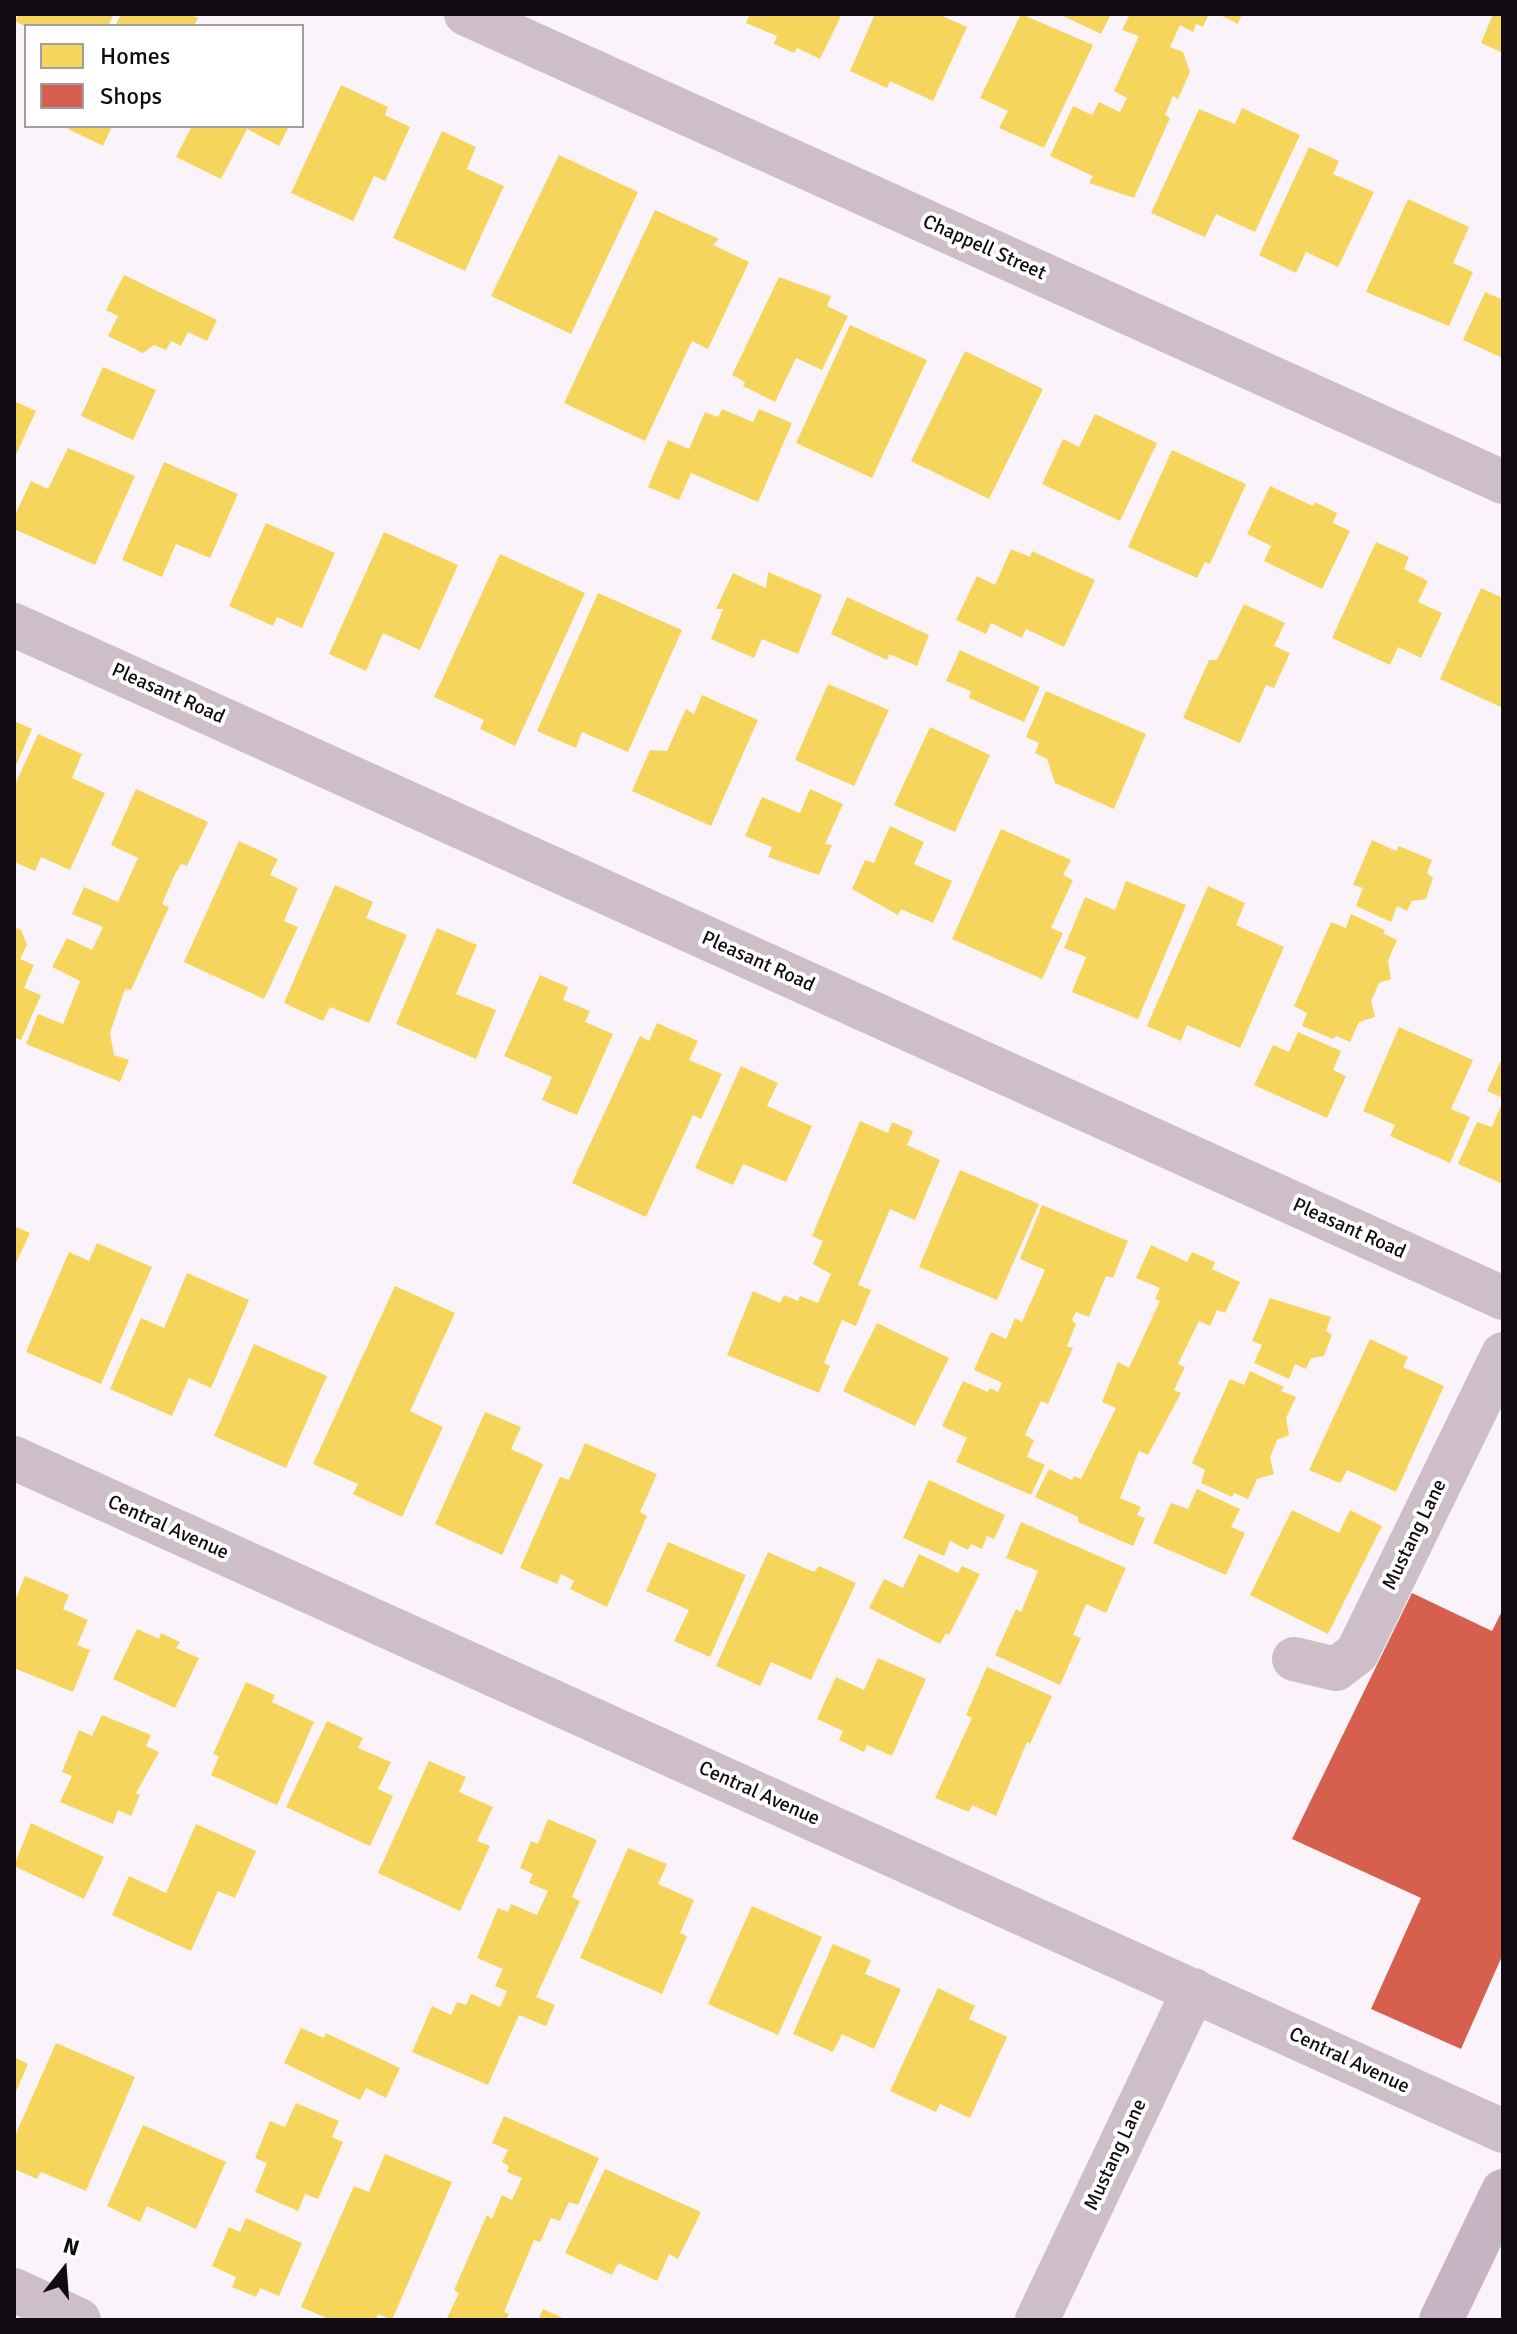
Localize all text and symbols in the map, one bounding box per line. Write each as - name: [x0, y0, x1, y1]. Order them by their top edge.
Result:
- legend: [24, 24, 304, 128]
- text: Homes: [100, 41, 170, 71]
- text: Shops: [100, 81, 162, 111]
- street label: Chappell Street: [919, 210, 1049, 286]
- street label: Pleasant Road: [108, 658, 228, 730]
- street label: Pleasant Road: [698, 926, 818, 998]
- street label: Pleasant Road: [1289, 1193, 1409, 1265]
- street label: Mustang Lane: [1378, 1476, 1452, 1594]
- street label: Central Avenue: [104, 1491, 232, 1565]
- street label: Central Avenue: [695, 1757, 823, 1831]
- street label: Central Avenue: [1285, 2023, 1413, 2099]
- street label: Mustang Lane: [1080, 2095, 1152, 2215]
- north arrow: [24, 2230, 104, 2310]
- text: N: [60, 2231, 82, 2262]

